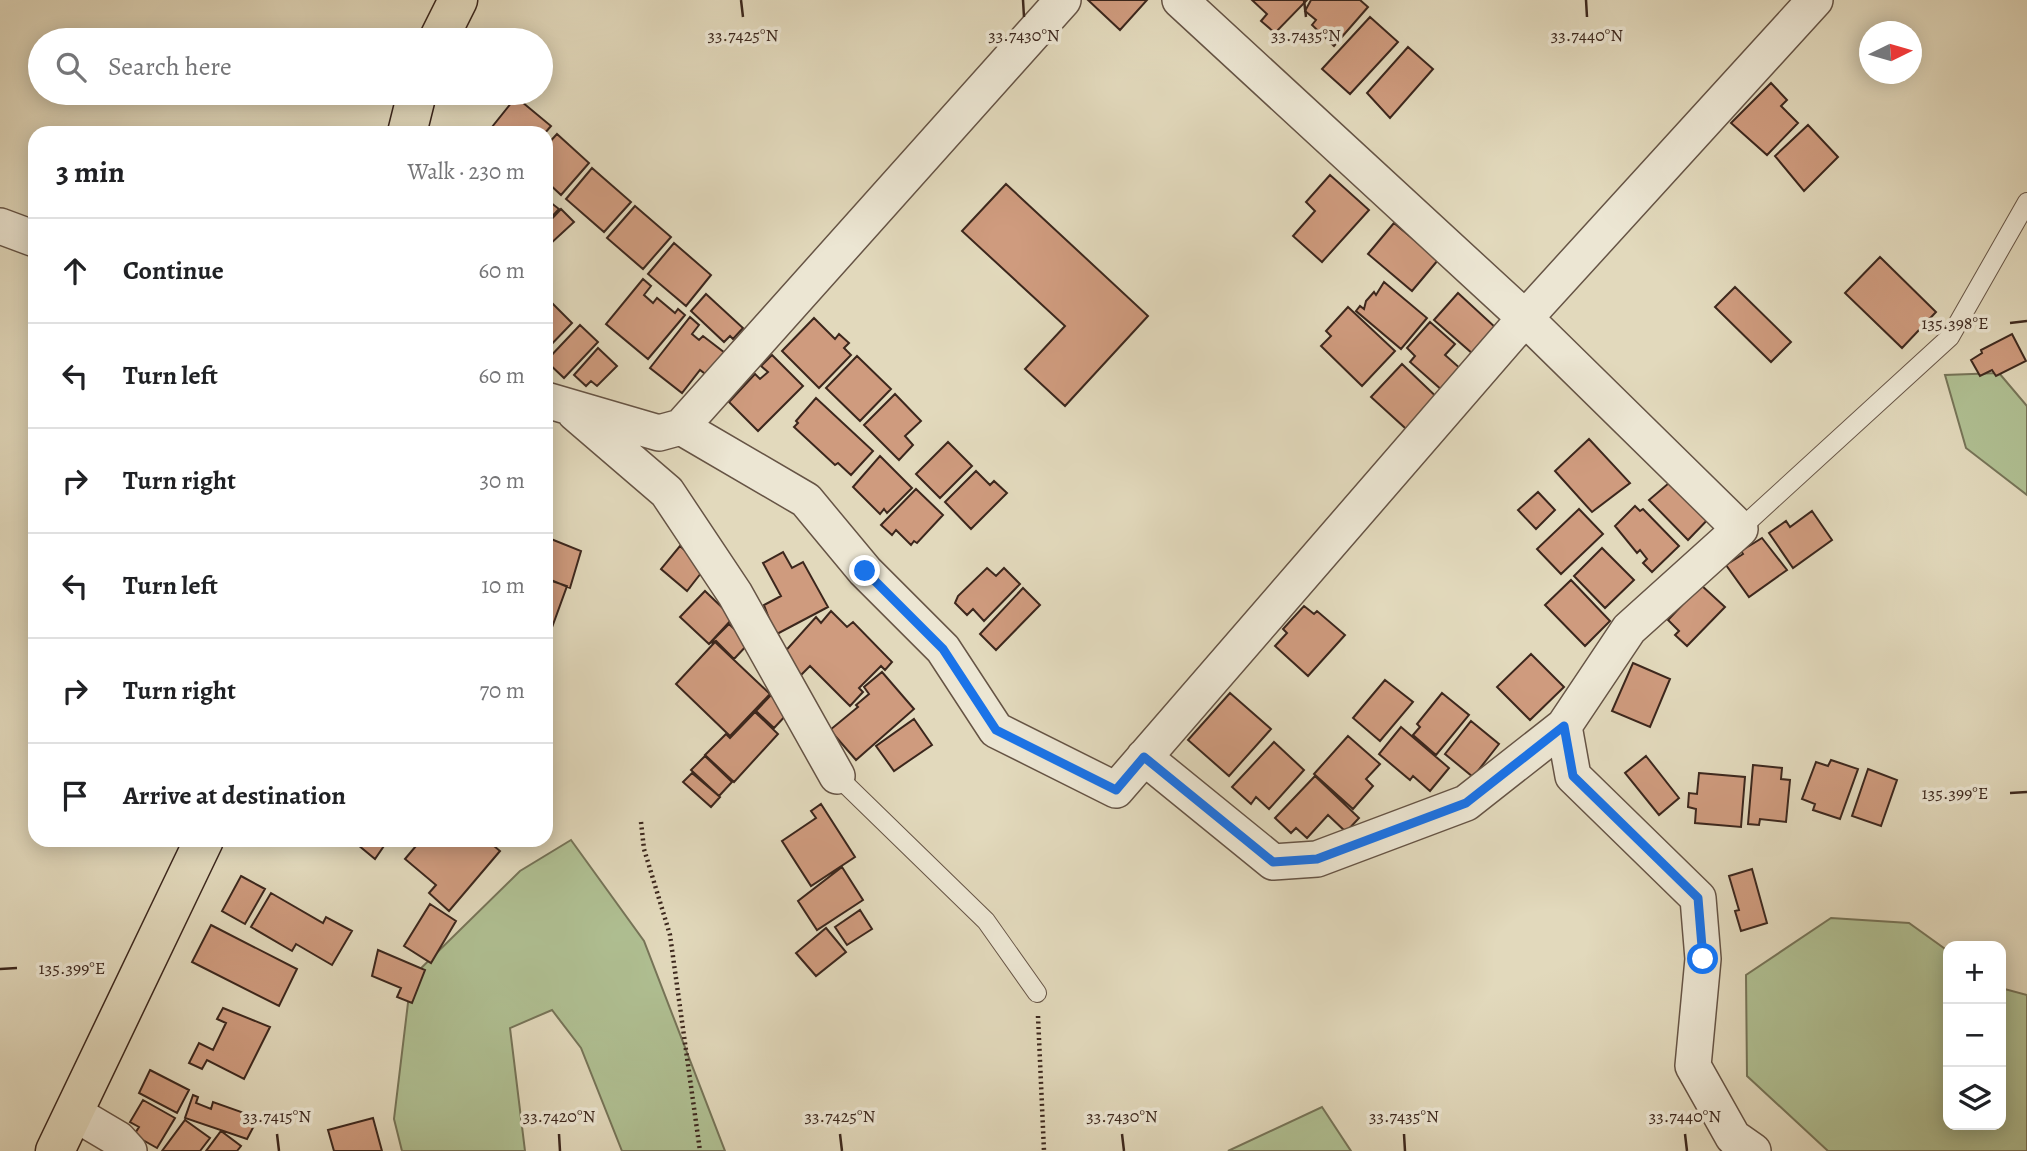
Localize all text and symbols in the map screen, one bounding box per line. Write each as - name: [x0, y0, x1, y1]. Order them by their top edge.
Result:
- north arrow: [1859, 21, 1922, 84]
- text: 33.7425°N: [708, 23, 778, 47]
- text: 33.7430°N: [988, 23, 1060, 47]
- text: 33.7435°N: [1271, 23, 1341, 47]
- text: 33.7440°N: [1551, 23, 1623, 47]
- search box: [28, 28, 553, 105]
- icon: search: [52, 48, 90, 86]
- text: Search here: [108, 49, 232, 84]
- text: 3 min: [56, 152, 125, 192]
- text: Walk · 230 m: [408, 156, 525, 187]
- icon: ahead: [56, 252, 94, 290]
- text: Continue: [123, 253, 224, 288]
- text: 60 m: [478, 255, 525, 286]
- text: 135.398°E: [1921, 311, 1989, 335]
- icon: left: [56, 357, 94, 395]
- text: Turn left: [123, 358, 218, 393]
- text: 60 m: [478, 360, 525, 391]
- icon: right: [56, 462, 94, 500]
- text: Turn right: [123, 463, 236, 498]
- text: 30 m: [479, 465, 525, 496]
- route end: [849, 555, 880, 586]
- icon: left: [56, 567, 94, 605]
- text: Turn left: [123, 568, 218, 603]
- text: 10 m: [481, 570, 525, 601]
- icon: right: [56, 672, 94, 710]
- text: Turn right: [123, 673, 236, 708]
- text: 70 m: [479, 675, 525, 706]
- icon: arrive: [56, 777, 94, 815]
- text: Arrive at destination: [123, 778, 346, 813]
- text: 135.399°E: [1922, 781, 1988, 805]
- map controls: [1943, 941, 2006, 1130]
- button: +: [1943, 941, 2006, 1004]
- route start: [1687, 943, 1718, 974]
- text: 135.399°E: [39, 956, 105, 980]
- button: −: [1943, 1004, 2006, 1067]
- button: layers: [1943, 1067, 2006, 1130]
- text: 33.7415°N: [243, 1104, 311, 1128]
- text: 33.7420°N: [523, 1104, 595, 1128]
- text: 33.7425°N: [805, 1104, 875, 1128]
- text: 33.7430°N: [1086, 1104, 1158, 1128]
- text: 33.7435°N: [1369, 1104, 1439, 1128]
- text: 33.7440°N: [1649, 1104, 1721, 1128]

